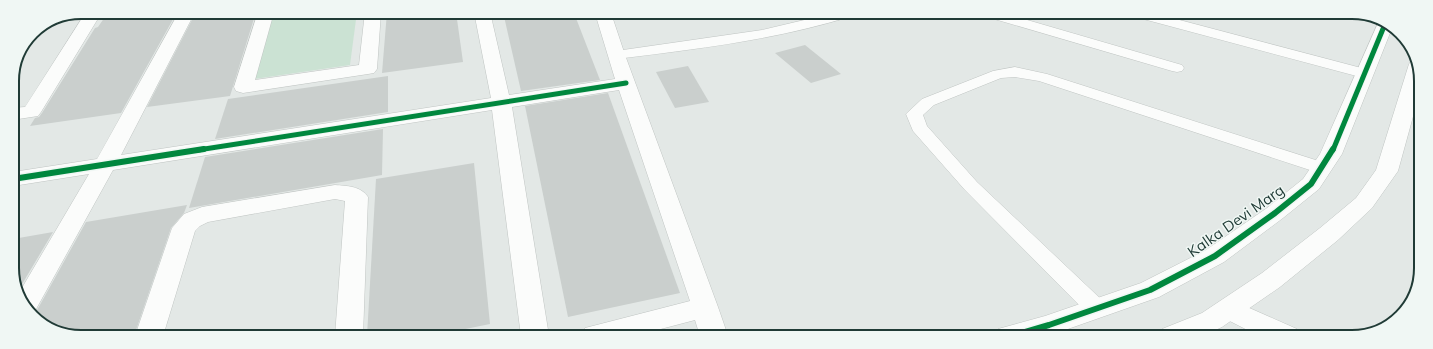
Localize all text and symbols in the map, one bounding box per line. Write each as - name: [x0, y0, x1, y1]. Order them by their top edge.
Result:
- street label: Kalka Devi Marg: [1184, 180, 1288, 261]

